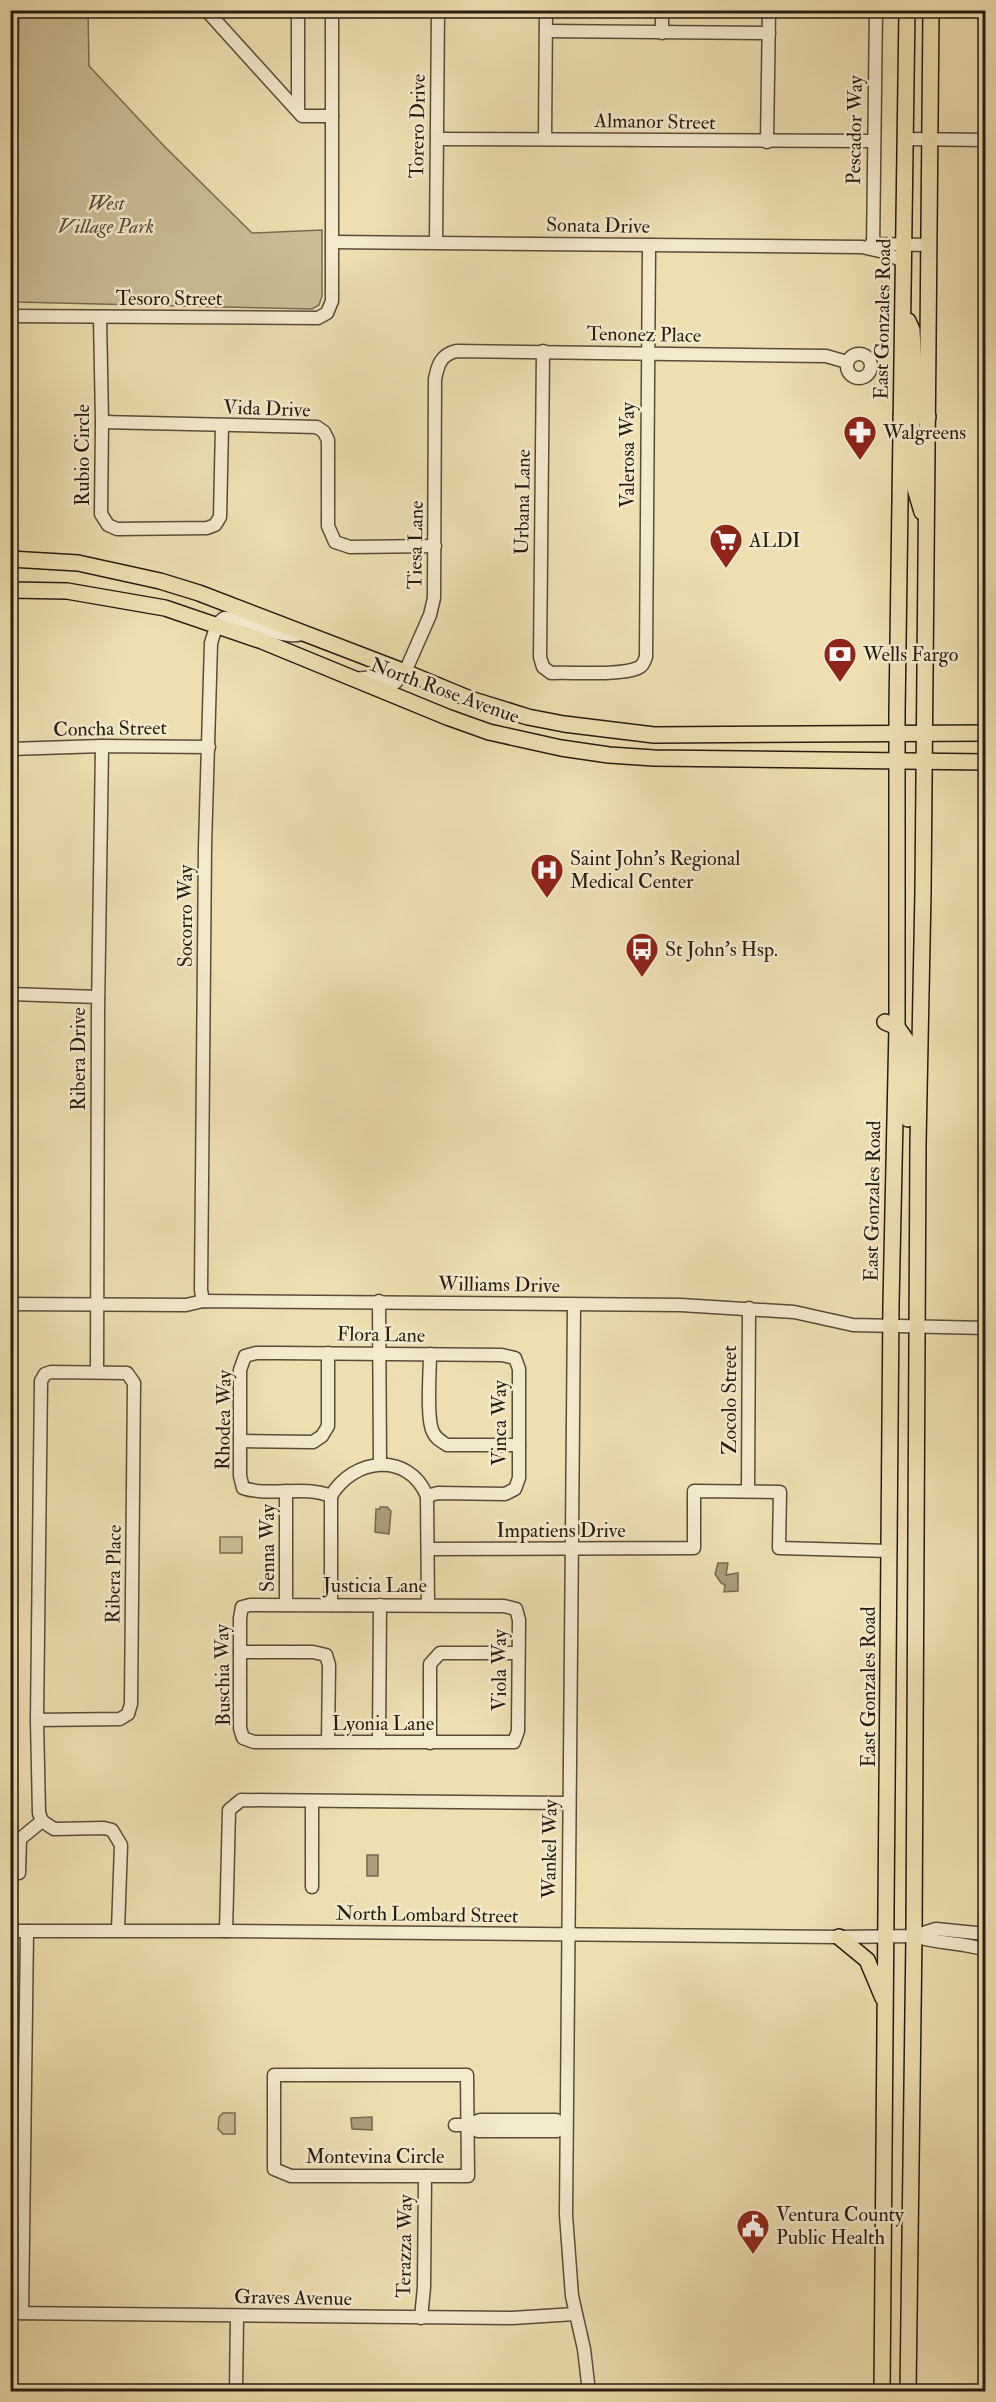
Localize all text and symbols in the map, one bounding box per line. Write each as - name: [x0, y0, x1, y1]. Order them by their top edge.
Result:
- street label: Torero Drive: [404, 73, 431, 179]
- street label: Pescador Way: [841, 74, 868, 185]
- street label: Almanor Street: [593, 108, 716, 135]
- park label: West Village Park: [58, 191, 154, 239]
- street label: Sonata Drive: [546, 212, 650, 239]
- street label: East Gonzales Road: [869, 238, 896, 400]
- street label: Tesoro Street: [116, 286, 223, 311]
- street label: Tenonez Place: [586, 321, 701, 348]
- street label: Vida Drive: [223, 394, 311, 423]
- street label: Valerosa Way: [615, 401, 640, 508]
- street label: Rubio Circle: [70, 404, 95, 506]
- pharmacy icon: Walgreens: [842, 414, 878, 461]
- place label: Walgreens: [882, 420, 966, 445]
- street label: Urbana Lane: [509, 449, 536, 555]
- street label: Tiesa Lane: [402, 500, 429, 590]
- supermarket icon: ALDI: [708, 522, 744, 569]
- place label: ALDI: [748, 528, 800, 553]
- bank icon: Wells Fargo: [822, 636, 858, 683]
- place label: Wells Fargo: [862, 642, 958, 667]
- street label: North Rose Avenue: [367, 652, 523, 729]
- street label: Concha Street: [53, 715, 168, 742]
- place label: Saint John's Regional Medical Center: [570, 846, 740, 894]
- hospital icon: Saint John's Regional Medical Center: [529, 852, 565, 899]
- street label: Socorro Way: [173, 864, 198, 967]
- bus stop icon: St John's Hsp.: [624, 931, 660, 978]
- place label: St John's Hsp.: [665, 937, 778, 963]
- street label: Ribera Drive: [66, 1007, 91, 1111]
- street label: East Gonzales Road: [859, 1120, 886, 1282]
- street label: Williams Drive: [437, 1271, 560, 1298]
- street label: Flora Lane: [337, 1321, 425, 1348]
- street label: Zocolo Street: [717, 1345, 742, 1455]
- street label: Rhodea Way: [210, 1368, 237, 1470]
- street label: Vinca Way: [487, 1379, 512, 1466]
- street label: Senna Way: [255, 1503, 280, 1592]
- street label: Impatiens Drive: [496, 1518, 626, 1544]
- street label: Ribera Place: [100, 1524, 127, 1624]
- street label: Justicia Lane: [322, 1573, 427, 1598]
- street label: East Gonzales Road: [856, 1606, 881, 1768]
- street label: Buschia Way: [209, 1623, 236, 1726]
- street label: Viola Way: [487, 1628, 512, 1711]
- street label: Lyonia Lane: [332, 1711, 434, 1736]
- street label: Wankel Way: [536, 1798, 563, 1900]
- street label: North Lombard Street: [335, 1900, 519, 1929]
- street label: Montevina Circle: [306, 2144, 444, 2169]
- street label: Terazza Way: [391, 2193, 418, 2298]
- place label: Ventura County Public Health: [776, 2202, 905, 2250]
- public building icon: Ventura County Public Health: [735, 2208, 771, 2255]
- street label: Graves Avenue: [234, 2284, 352, 2311]

